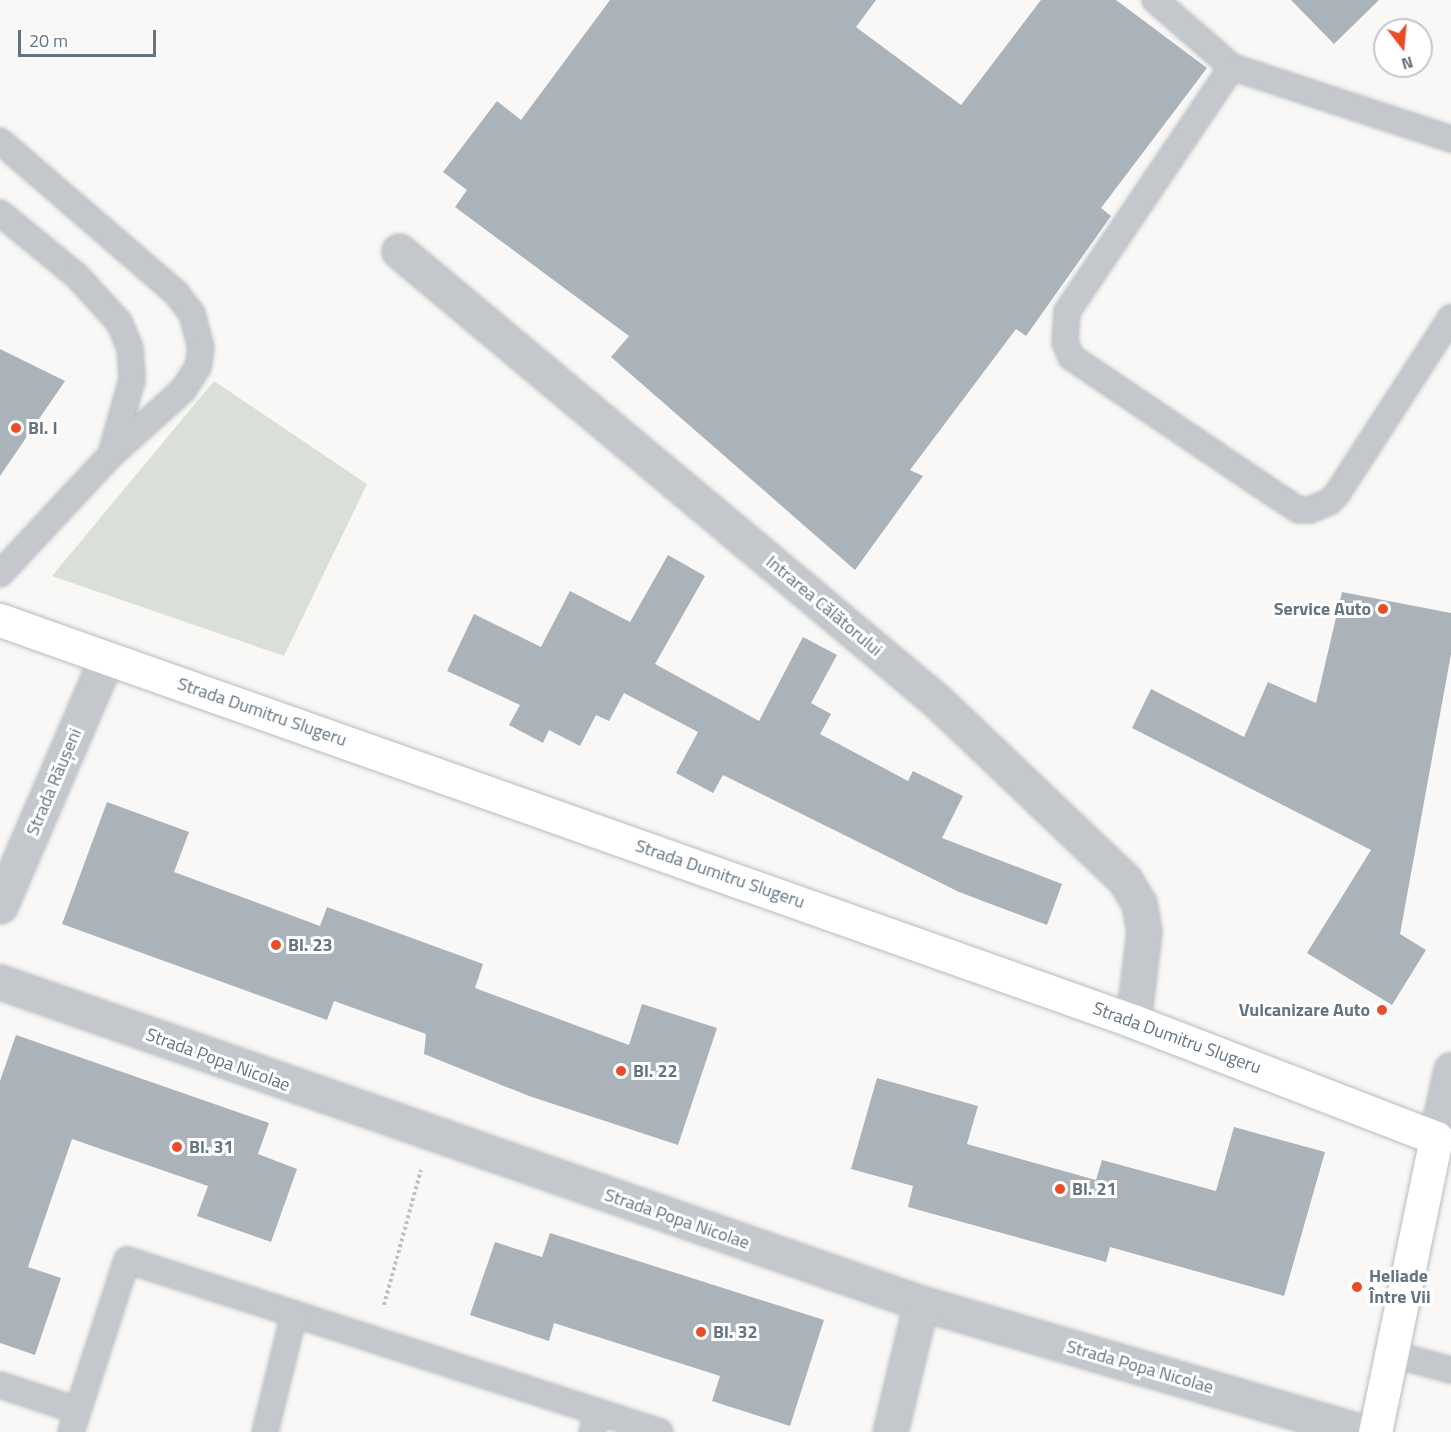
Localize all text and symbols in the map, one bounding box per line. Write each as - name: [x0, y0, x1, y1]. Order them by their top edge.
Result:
- scale bar: [21, 18, 159, 56]
- north arrow: [1373, 18, 1433, 78]
- text: 20 m: [29, 27, 68, 54]
- text: N: [1399, 50, 1416, 76]
- place label: Bl. I: [28, 417, 58, 439]
- marker: Bl. I: [9, 421, 23, 435]
- street label: Intrarea Călătorului: [762, 551, 886, 661]
- place label: Service Auto: [1274, 598, 1371, 620]
- marker: Service Auto: [1376, 602, 1390, 616]
- street label: Strada Dumitru Slugeru: [175, 673, 349, 751]
- street label: Strada Răușeni: [22, 725, 86, 839]
- street label: Strada Dumitru Slugeru: [633, 835, 807, 913]
- place label: Bl. 23: [288, 934, 333, 956]
- marker: Bl. 23: [269, 938, 283, 952]
- street label: Strada Dumitru Slugeru: [1090, 998, 1264, 1078]
- place label: Vulcanizare Auto: [1239, 999, 1370, 1021]
- marker: Vulcanizare Auto: [1375, 1003, 1389, 1017]
- street label: Strada Popa Nicolae: [143, 1024, 293, 1096]
- place label: Bl. 22: [633, 1060, 678, 1082]
- marker: Bl. 22: [614, 1064, 628, 1078]
- place label: Bl. 31: [189, 1136, 234, 1158]
- marker: Bl. 31: [170, 1140, 184, 1154]
- place label: Bl. 21: [1072, 1178, 1117, 1200]
- marker: Bl. 21: [1053, 1182, 1067, 1196]
- street label: Strada Popa Nicolae: [602, 1184, 752, 1254]
- place label: Heliade Între Vii: [1369, 1266, 1431, 1308]
- marker: Heliade Între Vii: [1350, 1280, 1364, 1294]
- place label: Bl. 32: [713, 1321, 758, 1343]
- marker: Bl. 32: [694, 1325, 708, 1339]
- street label: Strada Popa Nicolae: [1064, 1336, 1216, 1398]

